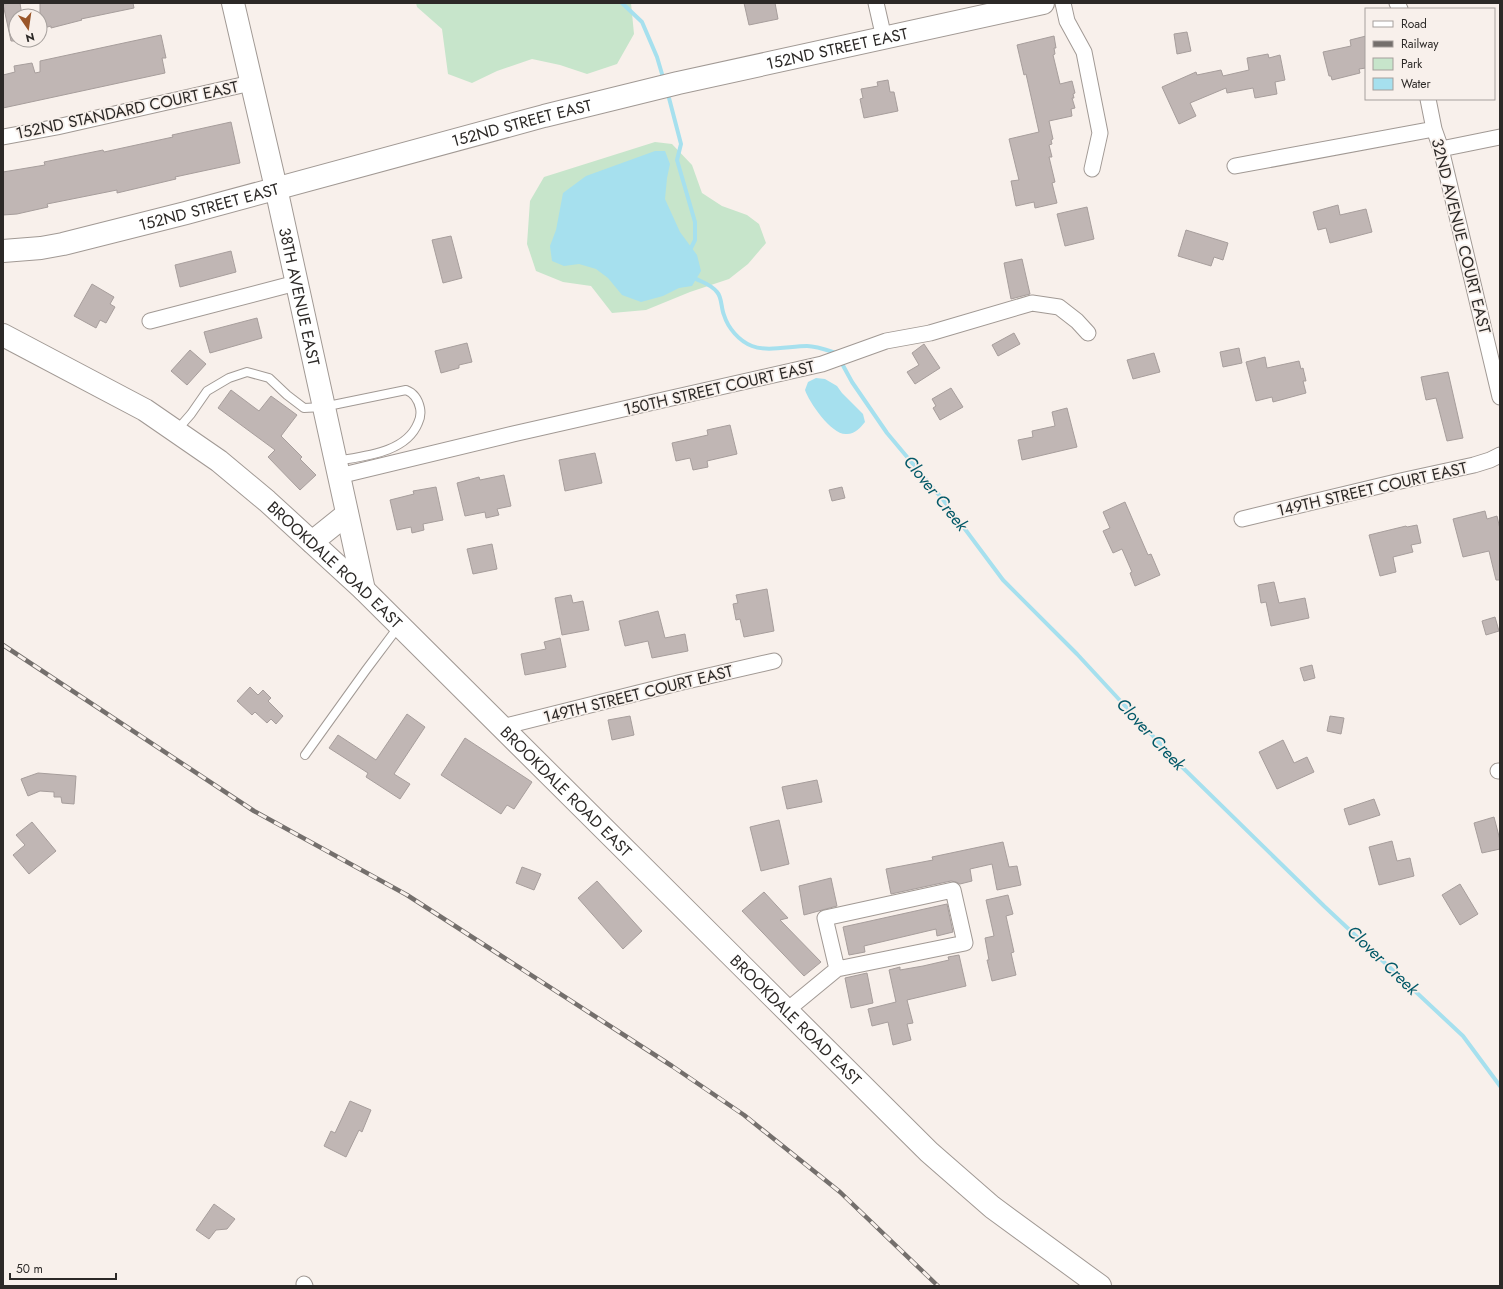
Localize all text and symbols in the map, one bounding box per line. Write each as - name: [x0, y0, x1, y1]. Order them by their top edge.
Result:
- north arrow: [8, 8, 48, 48]
- legend: [1365, 8, 1495, 100]
- text: Road: [1401, 15, 1427, 33]
- street label: 152ND STREET EAST: [764, 21, 910, 75]
- text: N: [24, 29, 36, 47]
- text: Railway: [1401, 35, 1439, 53]
- text: Park: [1401, 55, 1423, 73]
- street label: 152ND STANDARD COURT EAST: [14, 75, 241, 145]
- text: Water: [1401, 75, 1432, 93]
- street label: 152ND STREET EAST: [449, 93, 595, 152]
- street label: 32ND AVENUE COURT EAST: [1426, 136, 1497, 337]
- street label: 152ND STREET EAST: [136, 177, 282, 236]
- street label: 38TH AVENUE EAST: [273, 225, 326, 368]
- street label: 150TH STREET COURT EAST: [621, 355, 817, 421]
- water label: Clover Creek: [898, 450, 974, 537]
- street label: 149TH STREET COURT EAST: [1275, 456, 1470, 522]
- street label: BROOKDALE ROAD EAST: [263, 496, 408, 634]
- street label: 149TH STREET COURT EAST: [541, 659, 736, 729]
- water label: Clover Creek: [1111, 692, 1191, 776]
- street label: BROOKDALE ROAD EAST: [495, 721, 638, 862]
- water label: Clover Creek: [1342, 920, 1425, 1001]
- street label: BROOKDALE ROAD EAST: [725, 949, 867, 1091]
- scale bar: [10, 1255, 116, 1281]
- text: 50 m: [16, 1260, 43, 1278]

